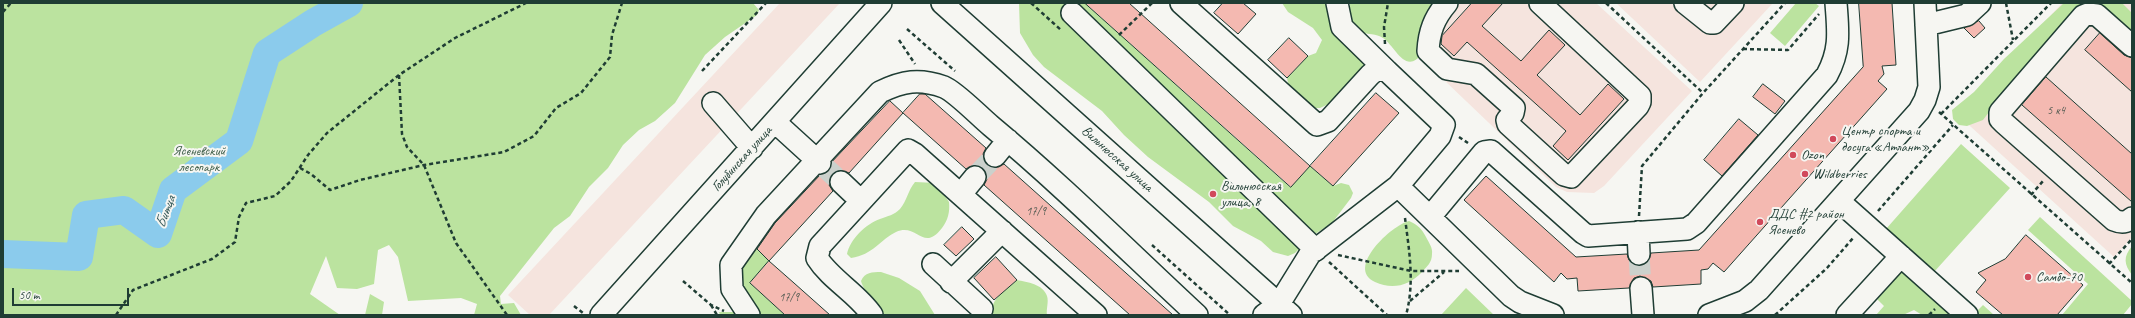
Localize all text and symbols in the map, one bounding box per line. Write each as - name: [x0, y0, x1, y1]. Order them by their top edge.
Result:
- house number: 5 к4: [2047, 104, 2065, 118]
- street label: Голубинская улица: [708, 123, 776, 195]
- street label: Вильнюсская улица: [1078, 123, 1156, 195]
- place label: Центр спорта и досуга «Атлант»: [1841, 123, 1930, 156]
- marker: Центр спорта и досуга «Атлант»: [1828, 134, 1838, 144]
- park label: Ясеневский лесопарк: [173, 143, 225, 176]
- place label: Ozon: [1801, 147, 1824, 163]
- marker: Ozon: [1788, 150, 1798, 160]
- place label: Wildberries: [1813, 166, 1867, 182]
- marker: Wildberries: [1800, 169, 1810, 179]
- place label: Вильнюсская улица, 8: [1221, 178, 1281, 210]
- marker: Вильнюсская улица, 8: [1208, 189, 1218, 199]
- water label: Битца: [152, 194, 180, 230]
- house number: 17/9: [1026, 205, 1046, 219]
- place label: ДДС #2 район Ясенево: [1768, 206, 1844, 238]
- marker: ДДС #2 район Ясенево: [1755, 217, 1765, 227]
- place label: Самбо-70: [2036, 269, 2082, 285]
- marker: Самбо-70: [2023, 272, 2033, 282]
- scale bar: [14, 280, 131, 306]
- text: 50 m: [19, 287, 39, 303]
- house number: 17/9: [779, 291, 799, 305]

